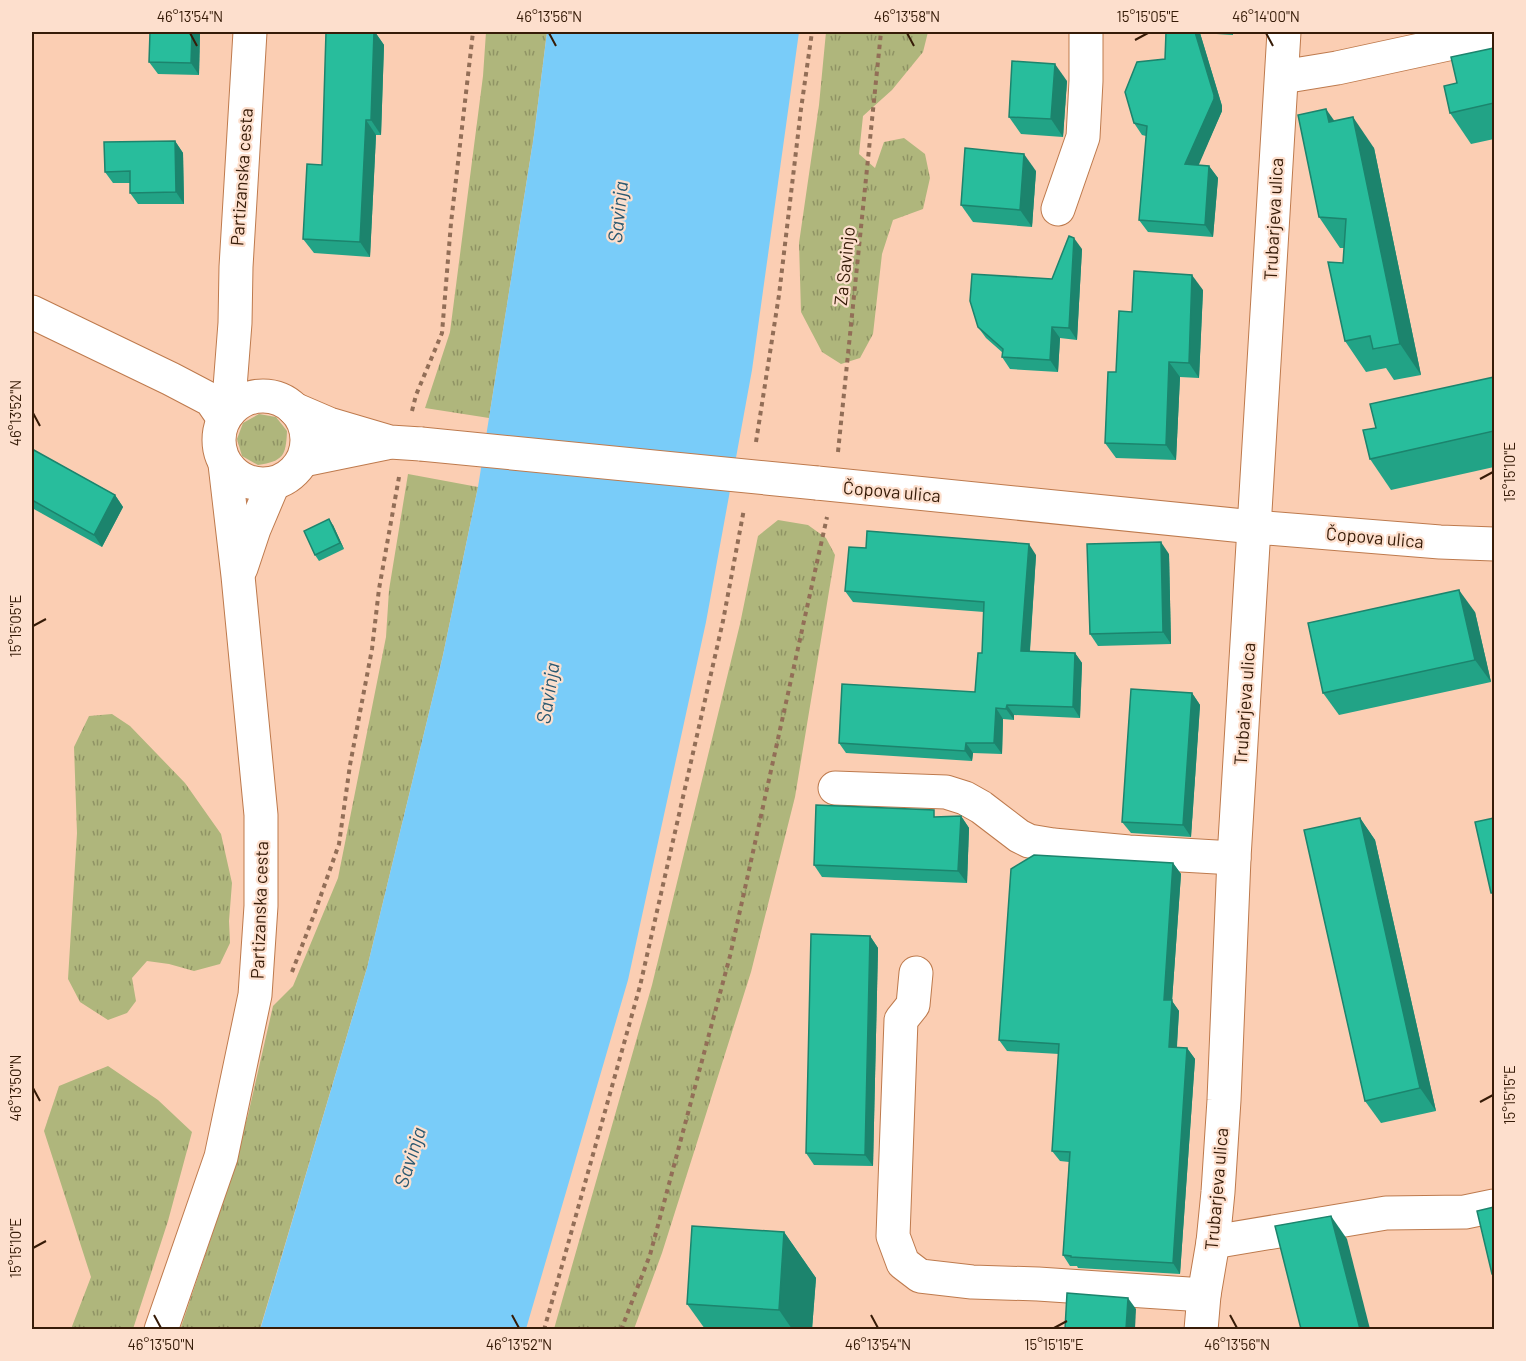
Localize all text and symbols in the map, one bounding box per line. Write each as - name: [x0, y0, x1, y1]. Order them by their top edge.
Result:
- text: 46°13'54"N: [157, 7, 223, 25]
- text: 46°13'56"N: [516, 7, 582, 25]
- text: 46°13'58"N: [874, 7, 940, 25]
- text: 15°15'05"E: [1117, 7, 1179, 25]
- text: 46°14'00"N: [1232, 7, 1300, 25]
- street label: Partizanska cesta: [225, 107, 257, 247]
- street label: Trubarjeva ulica: [1259, 157, 1287, 281]
- water label: Savinja: [602, 180, 632, 244]
- street label: Za Savinjo: [829, 225, 859, 307]
- text: 46°13'52"N: [6, 380, 24, 446]
- text: 15°15'10"E: [1500, 442, 1518, 502]
- street label: Čopova ulica: [842, 476, 942, 506]
- street label: Čopova ulica: [1325, 522, 1425, 552]
- text: 15°15'05"E: [6, 595, 24, 657]
- street label: Trubarjeva ulica: [1229, 642, 1259, 766]
- water label: Savinja: [530, 661, 564, 725]
- street label: Partizanska cesta: [246, 841, 272, 979]
- text: 46°13'50"N: [6, 1055, 24, 1121]
- text: 15°15'15"E: [1500, 1065, 1518, 1125]
- water label: Savinja: [388, 1124, 430, 1190]
- street label: Trubarjeva ulica: [1200, 1127, 1232, 1251]
- text: 15°15'10"E: [6, 1218, 24, 1278]
- text: 46°13'50"N: [128, 1335, 194, 1353]
- text: 46°13'52"N: [486, 1335, 552, 1353]
- text: 46°13'54"N: [845, 1335, 911, 1353]
- text: 15°15'15"E: [1024, 1335, 1084, 1353]
- text: 46°13'56"N: [1204, 1335, 1270, 1353]

